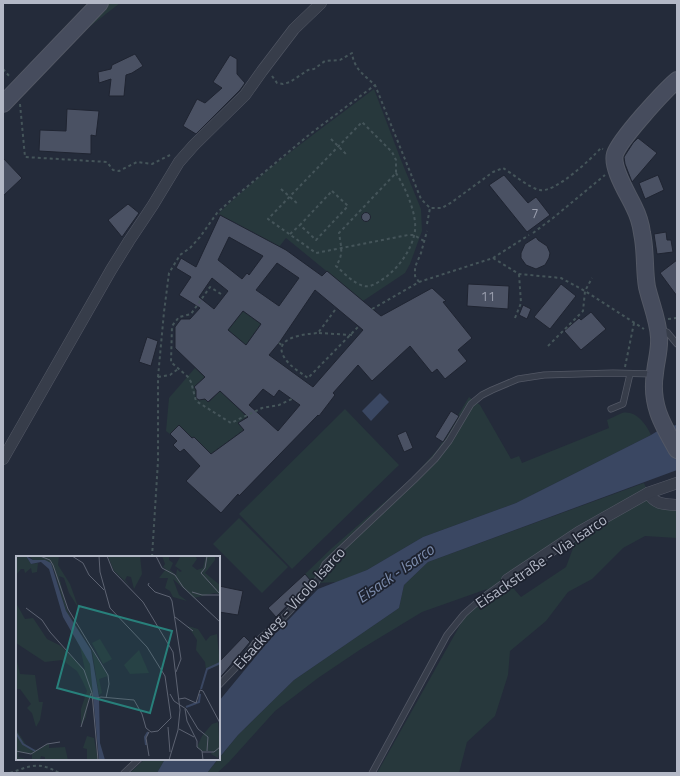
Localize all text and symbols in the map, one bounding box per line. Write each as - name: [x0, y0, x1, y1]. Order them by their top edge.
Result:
- house number: 7: [531, 203, 539, 223]
- house number: 11: [481, 286, 495, 306]
- street label: Eisackstraße - Via Isarco: [471, 508, 612, 614]
- water label: Eisack - Isarco: [351, 537, 440, 609]
- street label: Eisackweg - Vicolo Isarco: [227, 541, 351, 675]
- inset map: [16, 556, 220, 760]

